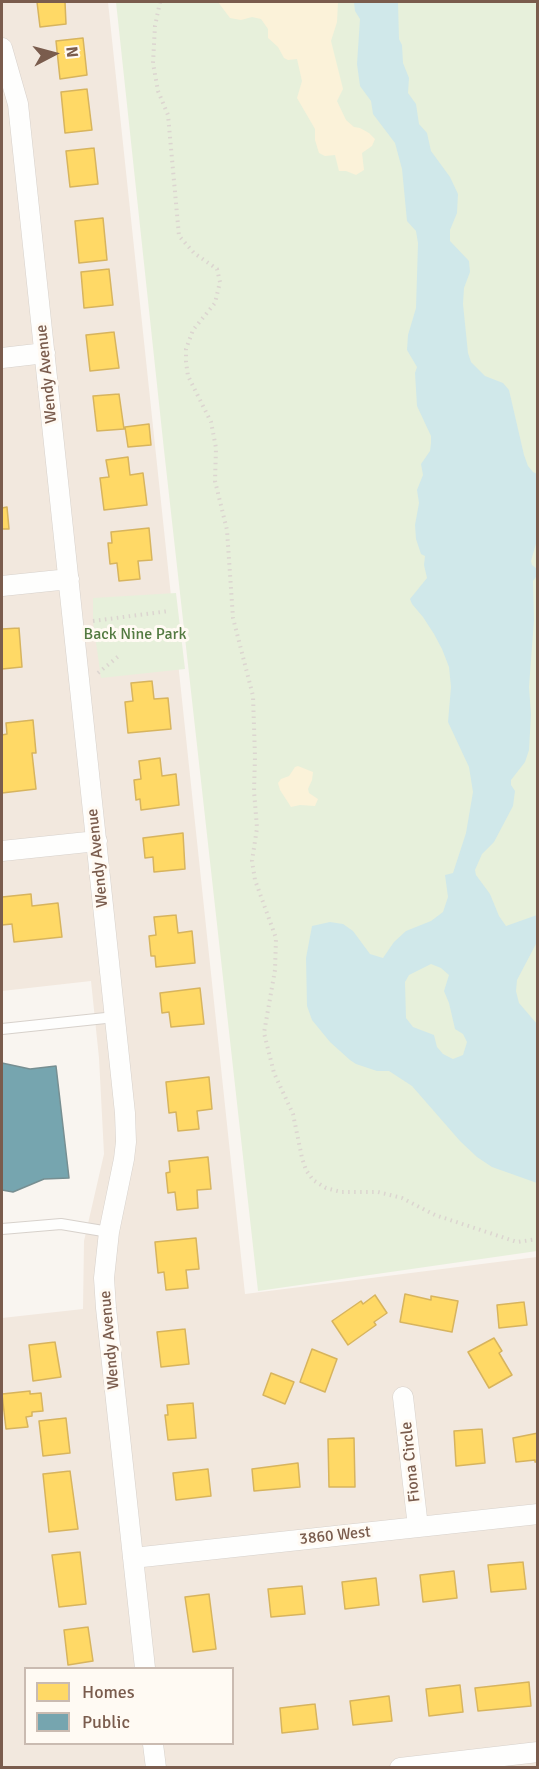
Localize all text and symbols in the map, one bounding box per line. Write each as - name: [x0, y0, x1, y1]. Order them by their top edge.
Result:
- north arrow: [24, 24, 84, 84]
- text: N: [61, 46, 82, 59]
- street label: Wendy Avenue: [32, 324, 62, 424]
- park label: Back Nine Park: [83, 625, 187, 645]
- street label: Wendy Avenue: [83, 808, 113, 908]
- street label: Wendy Avenue: [96, 1290, 124, 1390]
- street label: Fiona Circle: [397, 1421, 425, 1503]
- street label: 3860 West: [298, 1523, 372, 1549]
- legend: [24, 1667, 234, 1745]
- text: Homes: [82, 1681, 135, 1703]
- text: Public: [82, 1711, 130, 1733]

